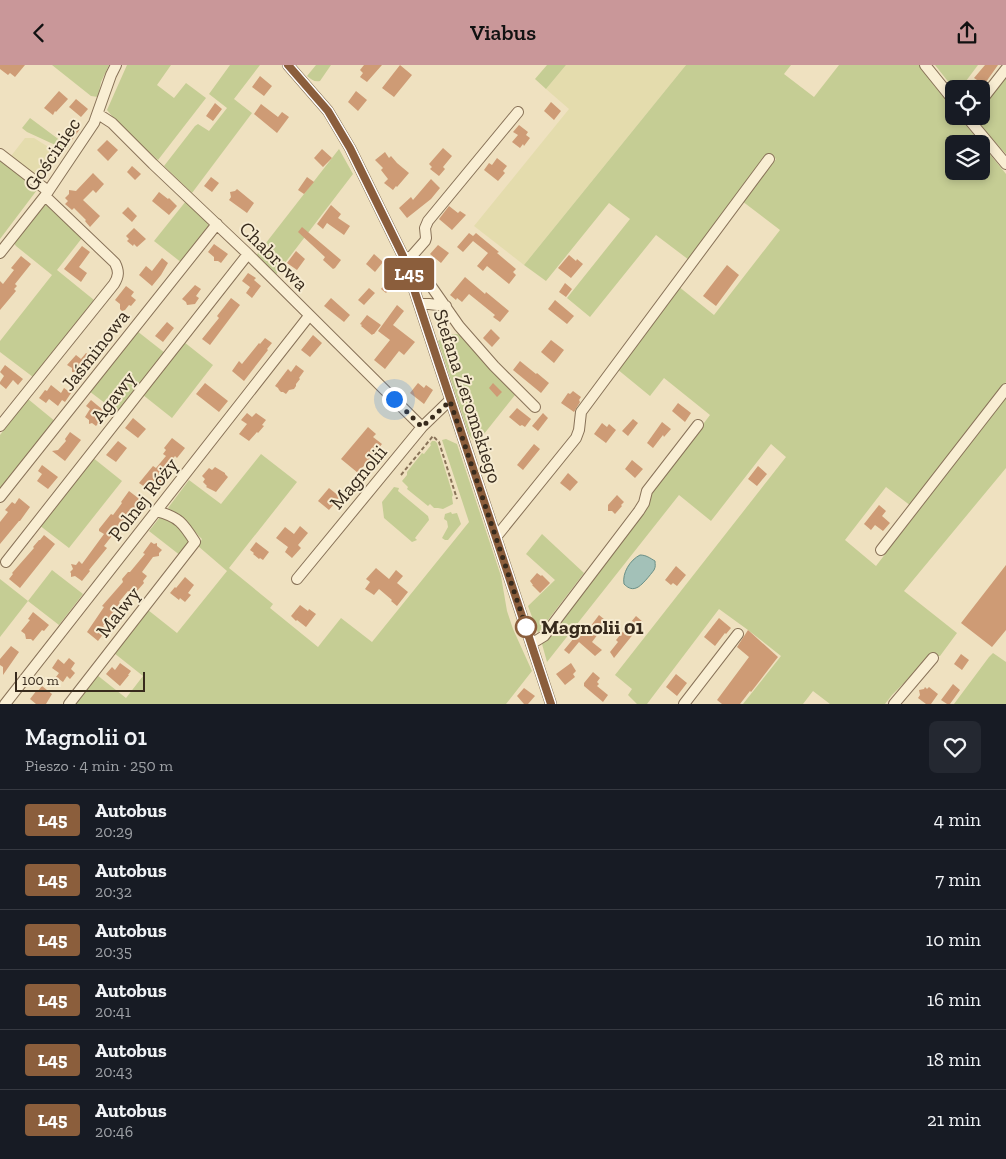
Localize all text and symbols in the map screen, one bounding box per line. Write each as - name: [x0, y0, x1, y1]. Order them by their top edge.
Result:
- icon: back: [25, 19, 53, 47]
- text: Viabus: [470, 19, 536, 46]
- icon: share: [953, 19, 981, 47]
- map controls: [945, 80, 990, 180]
- button: locate: [945, 80, 990, 125]
- street label: Gościniec: [19, 113, 85, 195]
- button: layers: [945, 135, 990, 180]
- street label: Chabrowa: [234, 216, 314, 296]
- line badge: L45: [380, 258, 438, 290]
- text: L45: [394, 263, 424, 285]
- street label: Jaśminowa: [56, 304, 134, 395]
- street label: Stefana Żeromskiego: [429, 306, 507, 486]
- street label: Agawy: [86, 366, 141, 427]
- your location: [382, 387, 407, 412]
- street label: Magnolii: [324, 440, 392, 514]
- street label: Polnej Róży: [103, 452, 183, 545]
- street label: Malwy: [91, 581, 146, 642]
- place label: Magnolii 01: [541, 615, 644, 639]
- marker: Magnolii 01: [515, 616, 537, 638]
- scale bar: [15, 669, 145, 692]
- text: 100 m: [22, 672, 59, 689]
- button: heart: [929, 721, 981, 773]
- text: Magnolii 01: [25, 722, 147, 751]
- text: Pieszo · 4 min · 250 m: [25, 756, 173, 775]
- text: Autobus: [95, 799, 167, 822]
- text: 4 min: [934, 808, 981, 831]
- text: L45: [38, 809, 67, 831]
- text: 20:29: [95, 822, 133, 841]
- text: Autobus: [95, 859, 167, 882]
- text: 7 min: [935, 868, 981, 891]
- text: L45: [38, 869, 67, 891]
- text: 20:32: [95, 882, 132, 901]
- text: Autobus: [95, 919, 167, 942]
- text: 10 min: [926, 928, 981, 951]
- text: L45: [38, 929, 67, 951]
- text: 20:35: [95, 942, 132, 961]
- text: Autobus: [95, 979, 167, 1002]
- text: 16 min: [927, 988, 981, 1011]
- text: L45: [38, 989, 67, 1011]
- text: 20:41: [95, 1002, 131, 1021]
- text: Autobus: [95, 1039, 167, 1062]
- text: 18 min: [927, 1048, 981, 1071]
- text: L45: [38, 1049, 67, 1071]
- text: 20:43: [95, 1062, 133, 1081]
- text: Autobus: [95, 1099, 167, 1122]
- text: 21 min: [927, 1108, 981, 1131]
- text: L45: [38, 1109, 67, 1131]
- text: 20:46: [95, 1122, 133, 1141]

